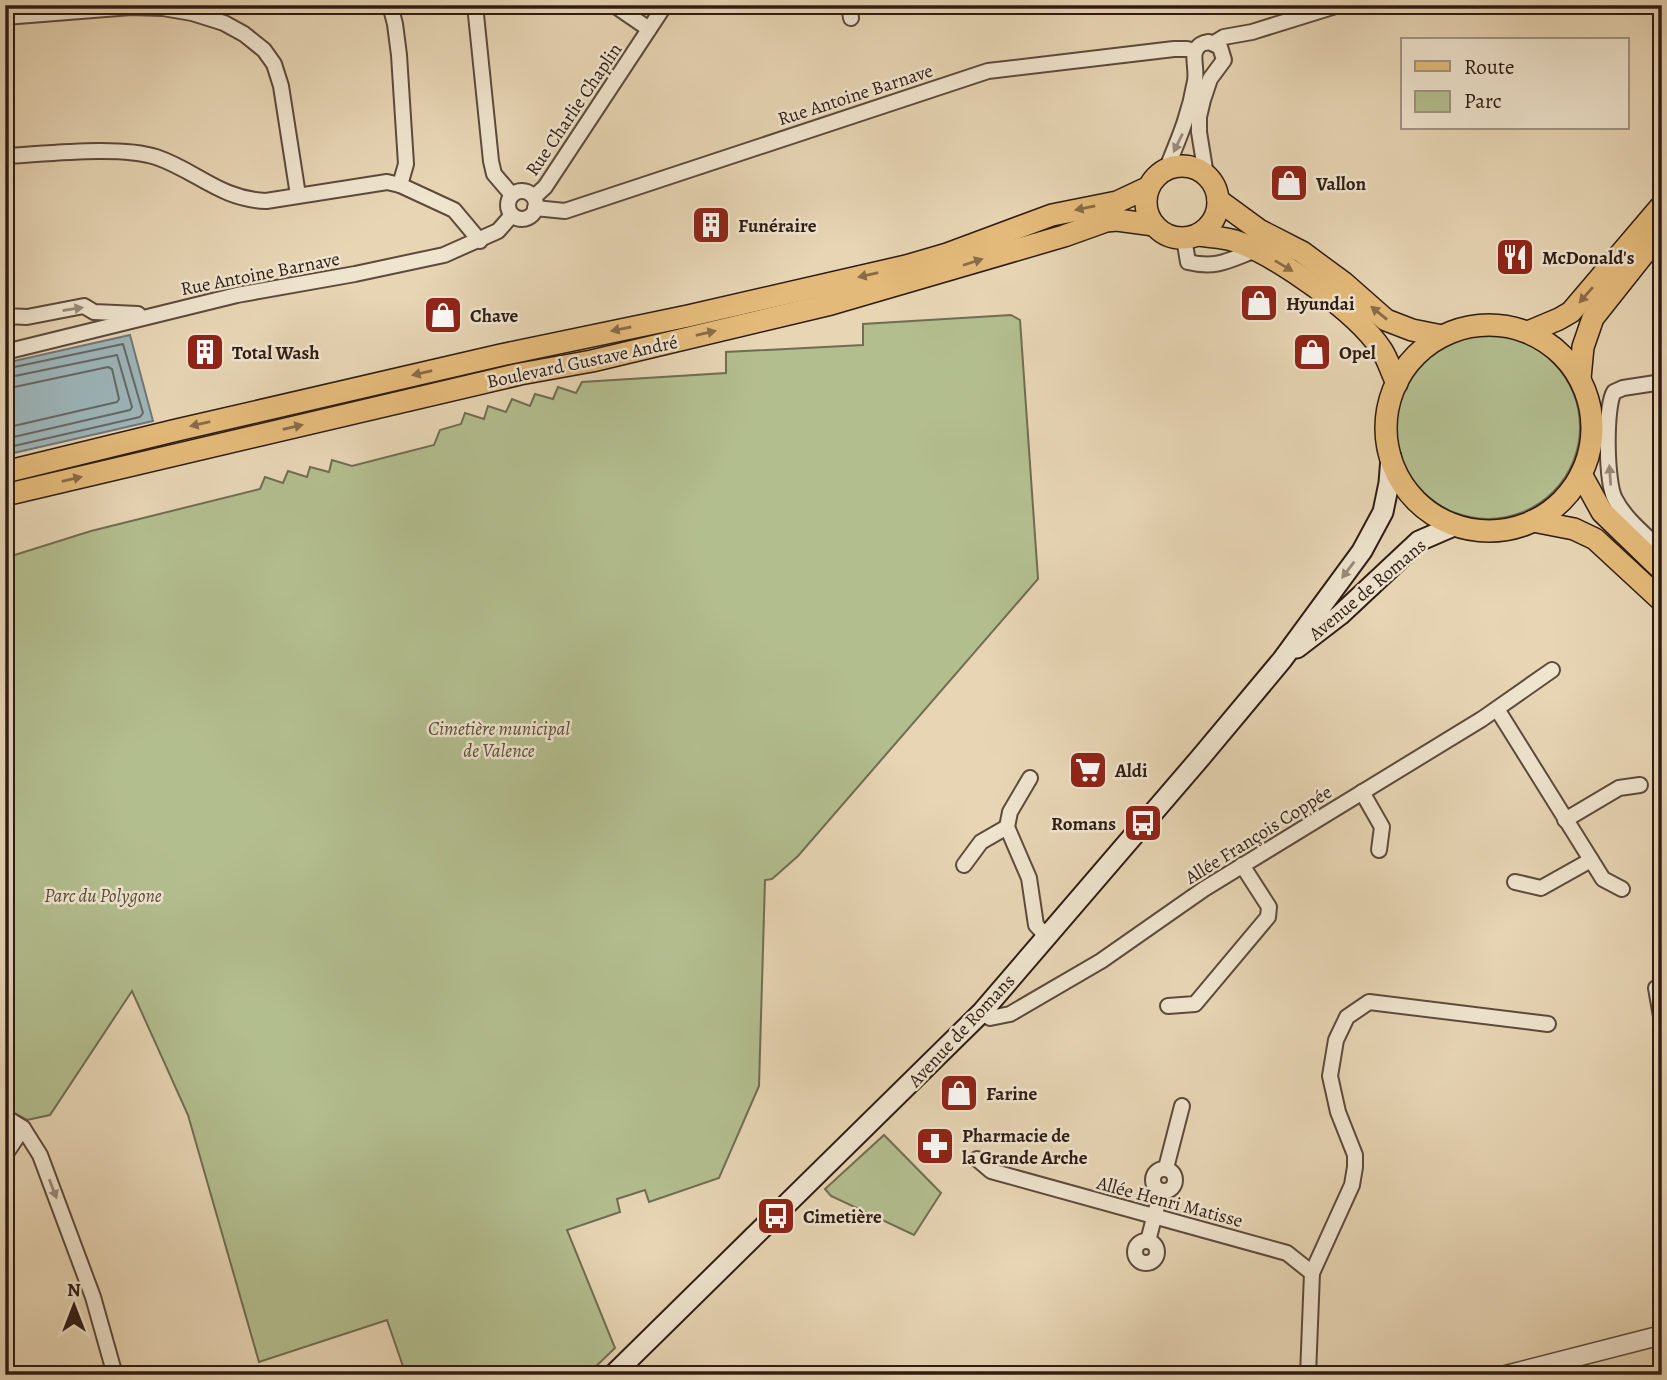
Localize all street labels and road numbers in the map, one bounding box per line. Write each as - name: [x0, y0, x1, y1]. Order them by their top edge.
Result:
- street label: Rue Charlie Chaplin: [520, 38, 628, 181]
- street label: Rue Antoine Barnave: [774, 58, 936, 132]
- street label: Rue Antoine Barnave: [178, 246, 342, 302]
- street label: Boulevard Gustave André: [484, 329, 680, 395]
- street label: Avenue de Romans: [1303, 533, 1432, 647]
- street label: Allée François Coppée: [1179, 779, 1337, 891]
- street label: Avenue de Romans: [902, 968, 1021, 1094]
- street label: Allée Henri Matisse: [1093, 1170, 1246, 1234]

